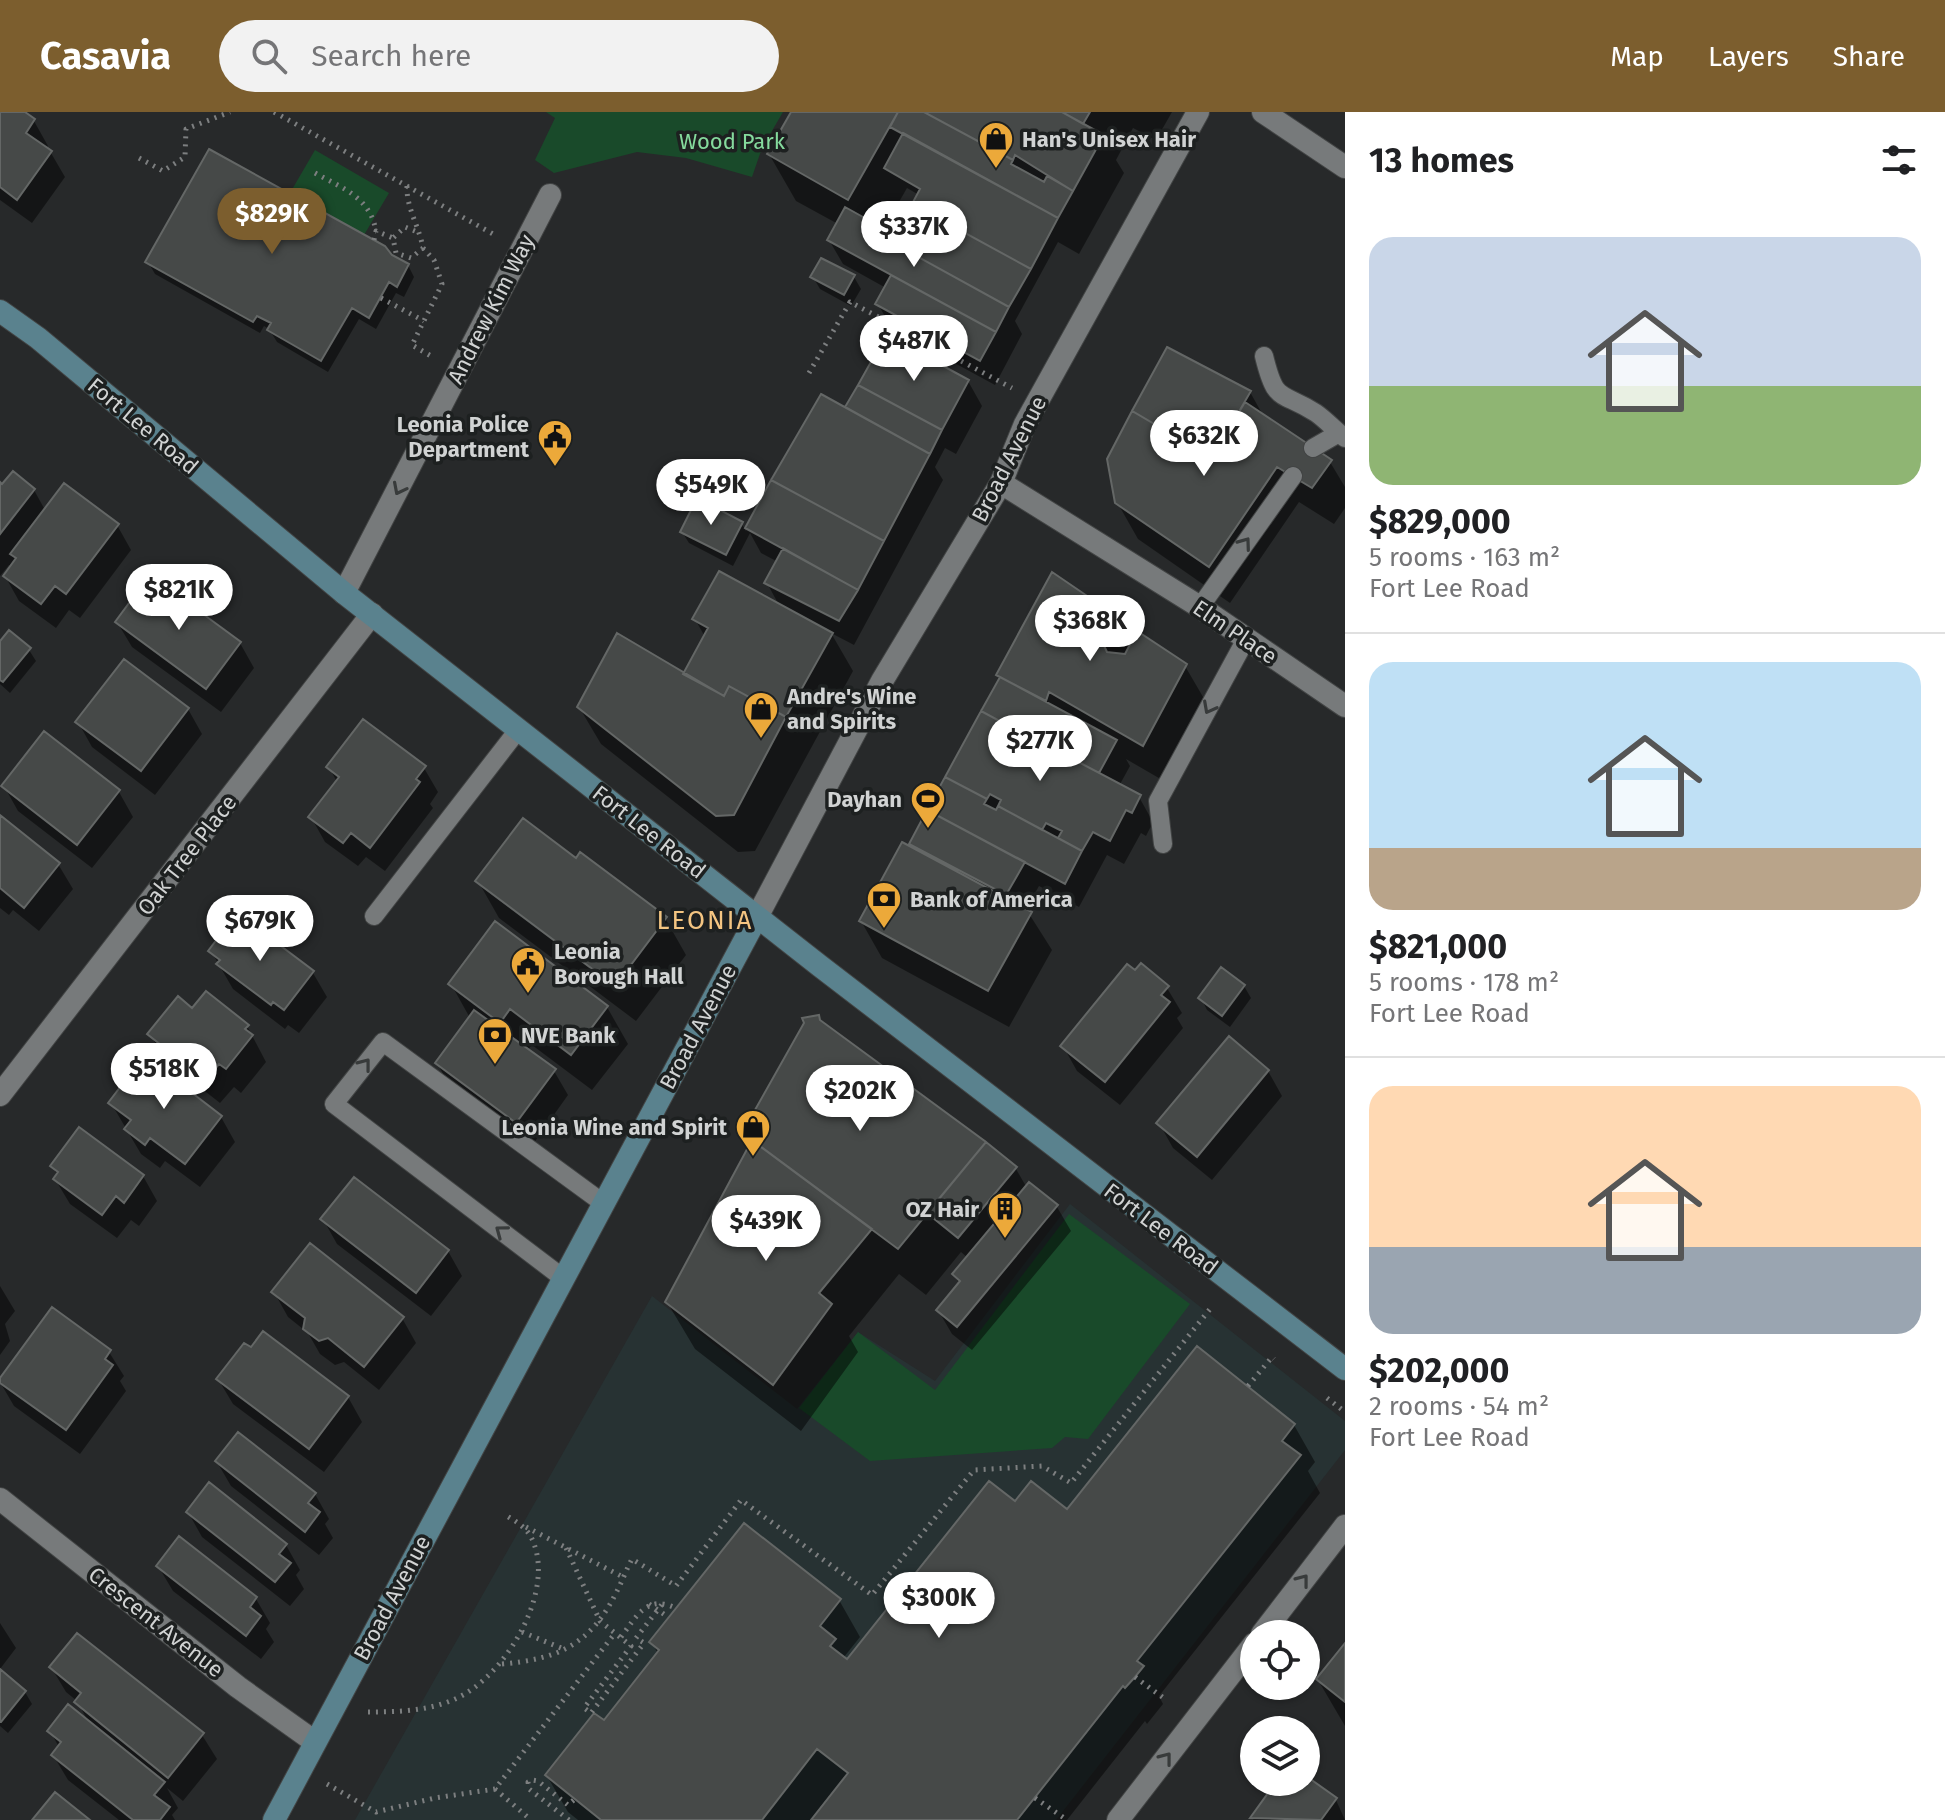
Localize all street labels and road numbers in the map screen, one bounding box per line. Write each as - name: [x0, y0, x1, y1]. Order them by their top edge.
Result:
- street label: Andrew Kim Way: [442, 230, 540, 388]
- street label: Fort Lee Road: [82, 372, 204, 480]
- street label: Broad Avenue: [966, 391, 1052, 527]
- street label: Elm Place: [1188, 594, 1282, 670]
- street label: Fort Lee Road: [587, 779, 711, 885]
- street label: Oak Tree Place: [132, 789, 242, 921]
- street label: Broad Avenue: [654, 960, 742, 1094]
- street label: Fort Lee Road: [1099, 1177, 1223, 1281]
- street label: Broad Avenue: [348, 1531, 436, 1665]
- street label: Crescent Avenue: [83, 1561, 229, 1683]

